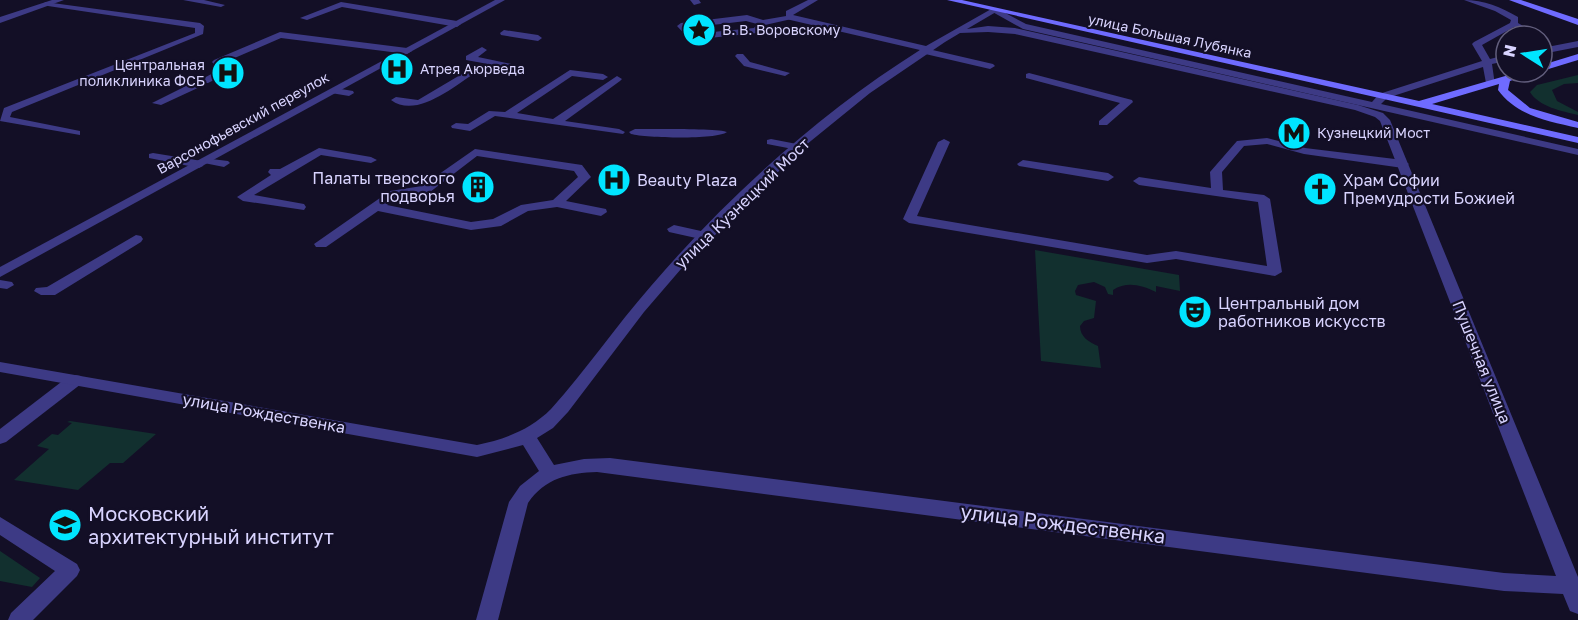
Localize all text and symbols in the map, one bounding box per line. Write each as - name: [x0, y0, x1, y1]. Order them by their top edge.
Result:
- street label: улица Большая Лубянка: [1087, 10, 1253, 61]
- place icon: В. В. Воровскому: [681, 12, 717, 48]
- place label: В. В. Воровскому: [722, 21, 840, 38]
- north arrow: [1494, 24, 1554, 84]
- text: N: [1498, 43, 1520, 59]
- hospital icon: Атрея Аюрведа: [379, 51, 415, 87]
- hospital icon: Центральная поликлиника ФСБ: [210, 55, 246, 91]
- place label: Центральная поликлиника ФСБ: [79, 56, 205, 89]
- place label: Атрея Аюрведа: [420, 60, 525, 77]
- street label: Варсонофьевский переулок: [154, 68, 332, 177]
- metro station icon: Кузнецкий Мост: [1276, 115, 1312, 151]
- place label: Кузнецкий Мост: [1317, 124, 1430, 141]
- street label: улица Кузнецкий Мост: [670, 133, 814, 273]
- hospital icon: Beauty Plaza: [596, 162, 632, 198]
- place label: Палаты тверского подворья: [312, 168, 455, 206]
- building icon: Палаты тверского подворья: [460, 169, 496, 205]
- place label: Beauty Plaza: [637, 170, 737, 190]
- place label: Храм Софии Премудрости Божией: [1343, 170, 1515, 208]
- church icon: Храм Софии Премудрости Божией: [1302, 171, 1338, 207]
- place label: Центральный дом работников искусств: [1218, 293, 1386, 331]
- theatre icon: Центральный дом работников искусств: [1177, 294, 1213, 330]
- street label: Пушечная улица: [1448, 298, 1516, 426]
- street label: улица Рождественка: [181, 389, 347, 437]
- street label: улица Рождественка: [959, 499, 1167, 547]
- place label: Московский архитектурный институт: [88, 501, 334, 548]
- school or university icon: Московский архитектурный институт: [47, 507, 83, 543]

